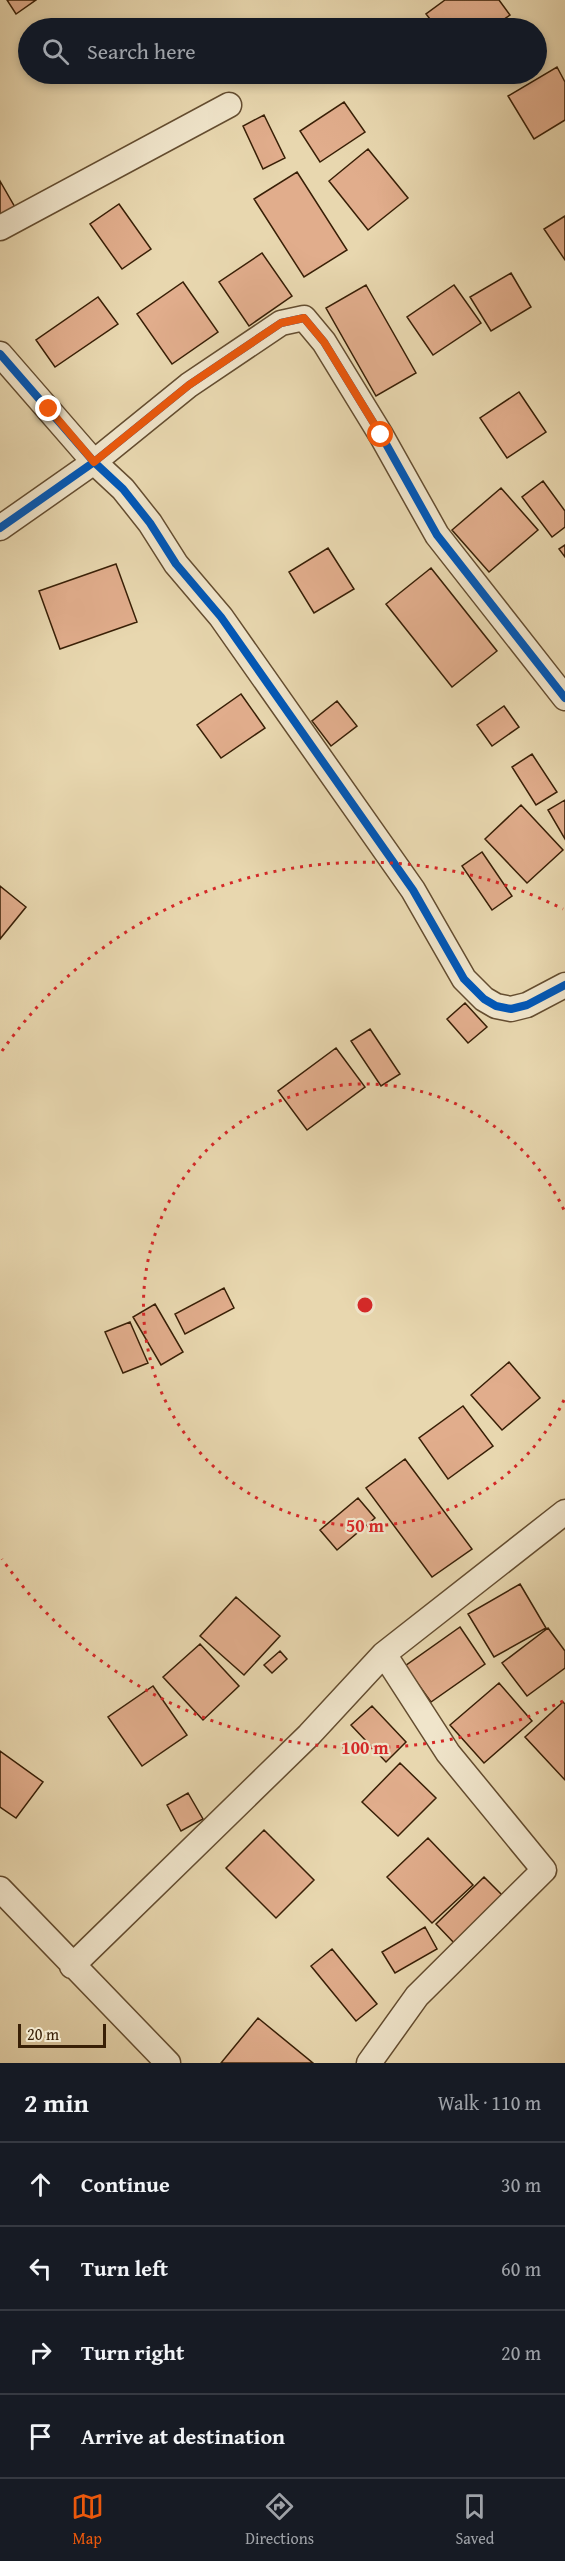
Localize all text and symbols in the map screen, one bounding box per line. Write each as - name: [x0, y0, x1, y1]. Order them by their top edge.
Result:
- search box: [18, 18, 547, 84]
- icon: search: [39, 35, 72, 68]
- text: Search here: [87, 35, 196, 67]
- route end: [35, 395, 61, 421]
- route start: [367, 421, 393, 447]
- centre of rings: [355, 1295, 375, 1315]
- text: 50 m: [346, 1512, 385, 1539]
- text: 100 m: [341, 1734, 389, 1761]
- scale bar: [18, 2021, 106, 2048]
- text: 20 m: [27, 2022, 59, 2046]
- text: 2 min: [24, 2083, 89, 2122]
- text: Walk · 110 m: [438, 2088, 541, 2117]
- icon: ahead: [24, 2168, 57, 2201]
- text: Continue: [81, 2168, 170, 2200]
- text: 30 m: [501, 2170, 541, 2199]
- icon: left: [24, 2252, 57, 2285]
- text: Turn left: [81, 2252, 168, 2284]
- text: 60 m: [501, 2254, 541, 2283]
- icon: right: [24, 2336, 57, 2369]
- text: Turn right: [81, 2336, 184, 2368]
- text: 20 m: [501, 2338, 541, 2367]
- icon: arrive: [24, 2420, 57, 2453]
- text: Arrive at destination: [81, 2420, 285, 2452]
- tab: Map: [71, 2490, 104, 2550]
- tab: Directions: [245, 2490, 314, 2550]
- tab: Saved: [455, 2490, 494, 2550]

